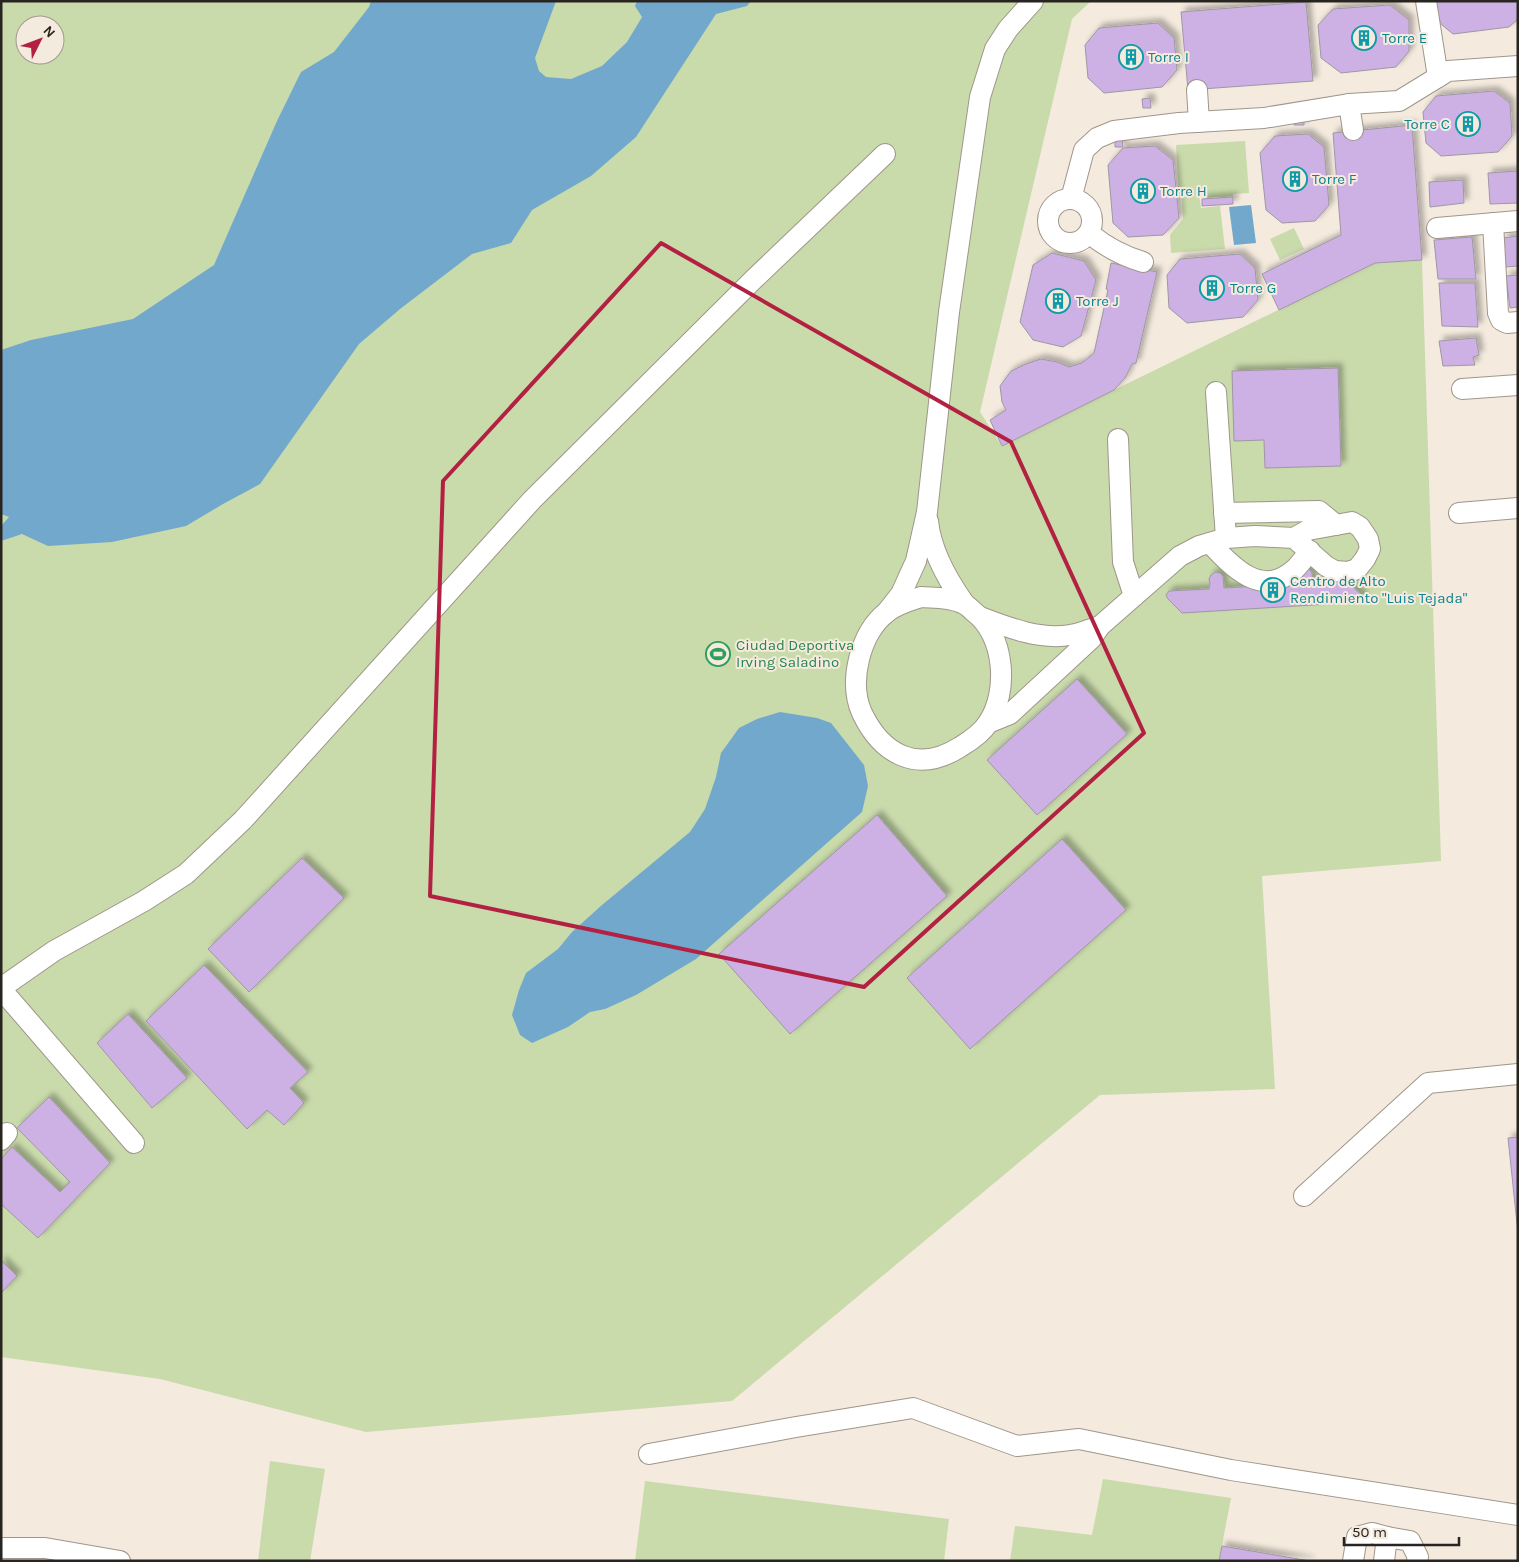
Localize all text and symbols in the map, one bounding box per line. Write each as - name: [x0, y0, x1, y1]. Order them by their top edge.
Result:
- north arrow: [15, 15, 65, 65]
- text: N: [40, 22, 59, 41]
- building icon: Torre E: [1351, 25, 1377, 51]
- place label: Torre E: [1382, 29, 1427, 47]
- building icon: Torre I: [1118, 44, 1144, 70]
- place label: Torre I: [1148, 48, 1189, 66]
- building icon: Torre C: [1455, 111, 1481, 137]
- place label: Torre C: [1404, 115, 1450, 133]
- building icon: Torre F: [1282, 166, 1308, 192]
- place label: Torre F: [1312, 170, 1357, 188]
- building icon: Torre H: [1130, 178, 1156, 204]
- place label: Torre H: [1160, 182, 1207, 200]
- building icon: Torre G: [1199, 275, 1225, 301]
- place label: Torre G: [1230, 279, 1276, 297]
- building icon: Torre J: [1045, 288, 1071, 314]
- place label: Torre J: [1076, 292, 1119, 310]
- place label: Centro de Alto Rendimiento "Luis Tejada": [1290, 572, 1468, 607]
- building icon: Centro de Alto Rendimiento "Luis Tejada": [1260, 577, 1286, 603]
- place label: Ciudad Deportiva Irving Saladino: [736, 636, 854, 671]
- sports icon: Ciudad Deportiva Irving Saladino: [705, 641, 731, 667]
- scale bar: [1344, 1514, 1459, 1546]
- text: 50 m: [1352, 1523, 1387, 1541]

